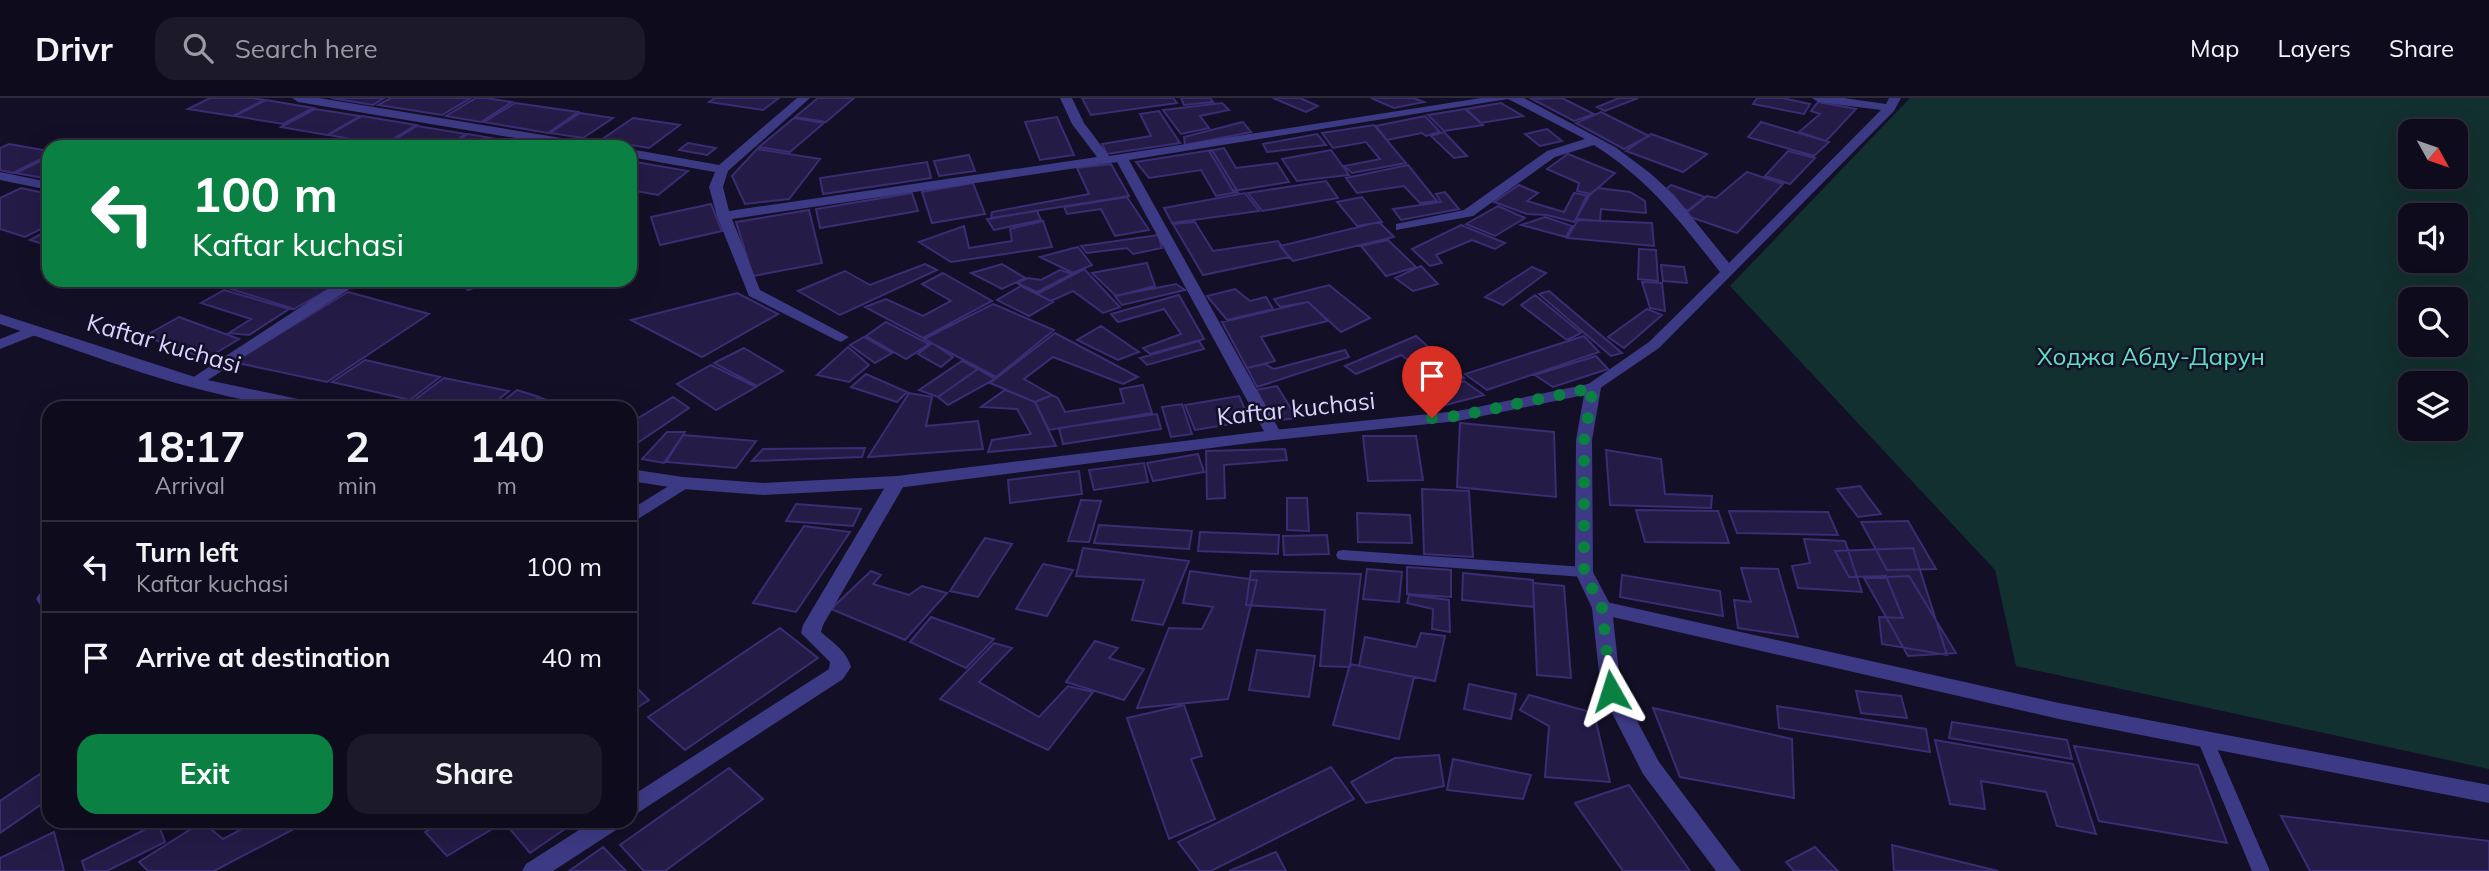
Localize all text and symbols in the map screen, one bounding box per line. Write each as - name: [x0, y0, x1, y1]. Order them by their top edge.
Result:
- search box: [155, 17, 645, 80]
- text: Drivr: [35, 28, 113, 69]
- icon: search: [179, 29, 217, 67]
- text: Search here: [235, 32, 378, 65]
- text: Map: [2190, 33, 2239, 63]
- text: Layers: [2277, 33, 2351, 63]
- text: Share: [2389, 33, 2454, 63]
- north arrow: [2398, 119, 2468, 189]
- map controls: [2398, 119, 2468, 441]
- text: 100 m: [192, 163, 338, 224]
- icon: left: [77, 168, 168, 259]
- button: sound: [2398, 203, 2468, 273]
- text: Kaftar kuchasi: [192, 224, 404, 264]
- button: search: [2398, 287, 2468, 357]
- street label: Kaftar kuchasi: [84, 307, 245, 379]
- park label: Ходжа Абду-Дарун: [2037, 341, 2265, 371]
- pin: [1402, 346, 1462, 418]
- icon: arrive: [1413, 357, 1451, 395]
- button: layers: [2398, 371, 2468, 441]
- street label: Kaftar kuchasi: [1215, 385, 1377, 431]
- text: 18:17: [134, 420, 245, 473]
- text: 2: [345, 420, 370, 473]
- text: 140: [469, 420, 545, 473]
- text: Arrival: [155, 471, 225, 500]
- text: min: [338, 471, 377, 500]
- text: m: [497, 471, 517, 500]
- text: Turn left: [136, 536, 238, 569]
- icon: left: [77, 548, 115, 586]
- text: 100 m: [526, 550, 602, 583]
- text: Kaftar kuchasi: [136, 569, 288, 598]
- icon: arrive: [77, 639, 115, 677]
- text: Arrive at destination: [136, 641, 391, 674]
- text: 40 m: [541, 641, 602, 674]
- position arrow: [1574, 654, 1648, 728]
- button: Exit: [77, 734, 333, 814]
- button: Share: [347, 734, 602, 814]

